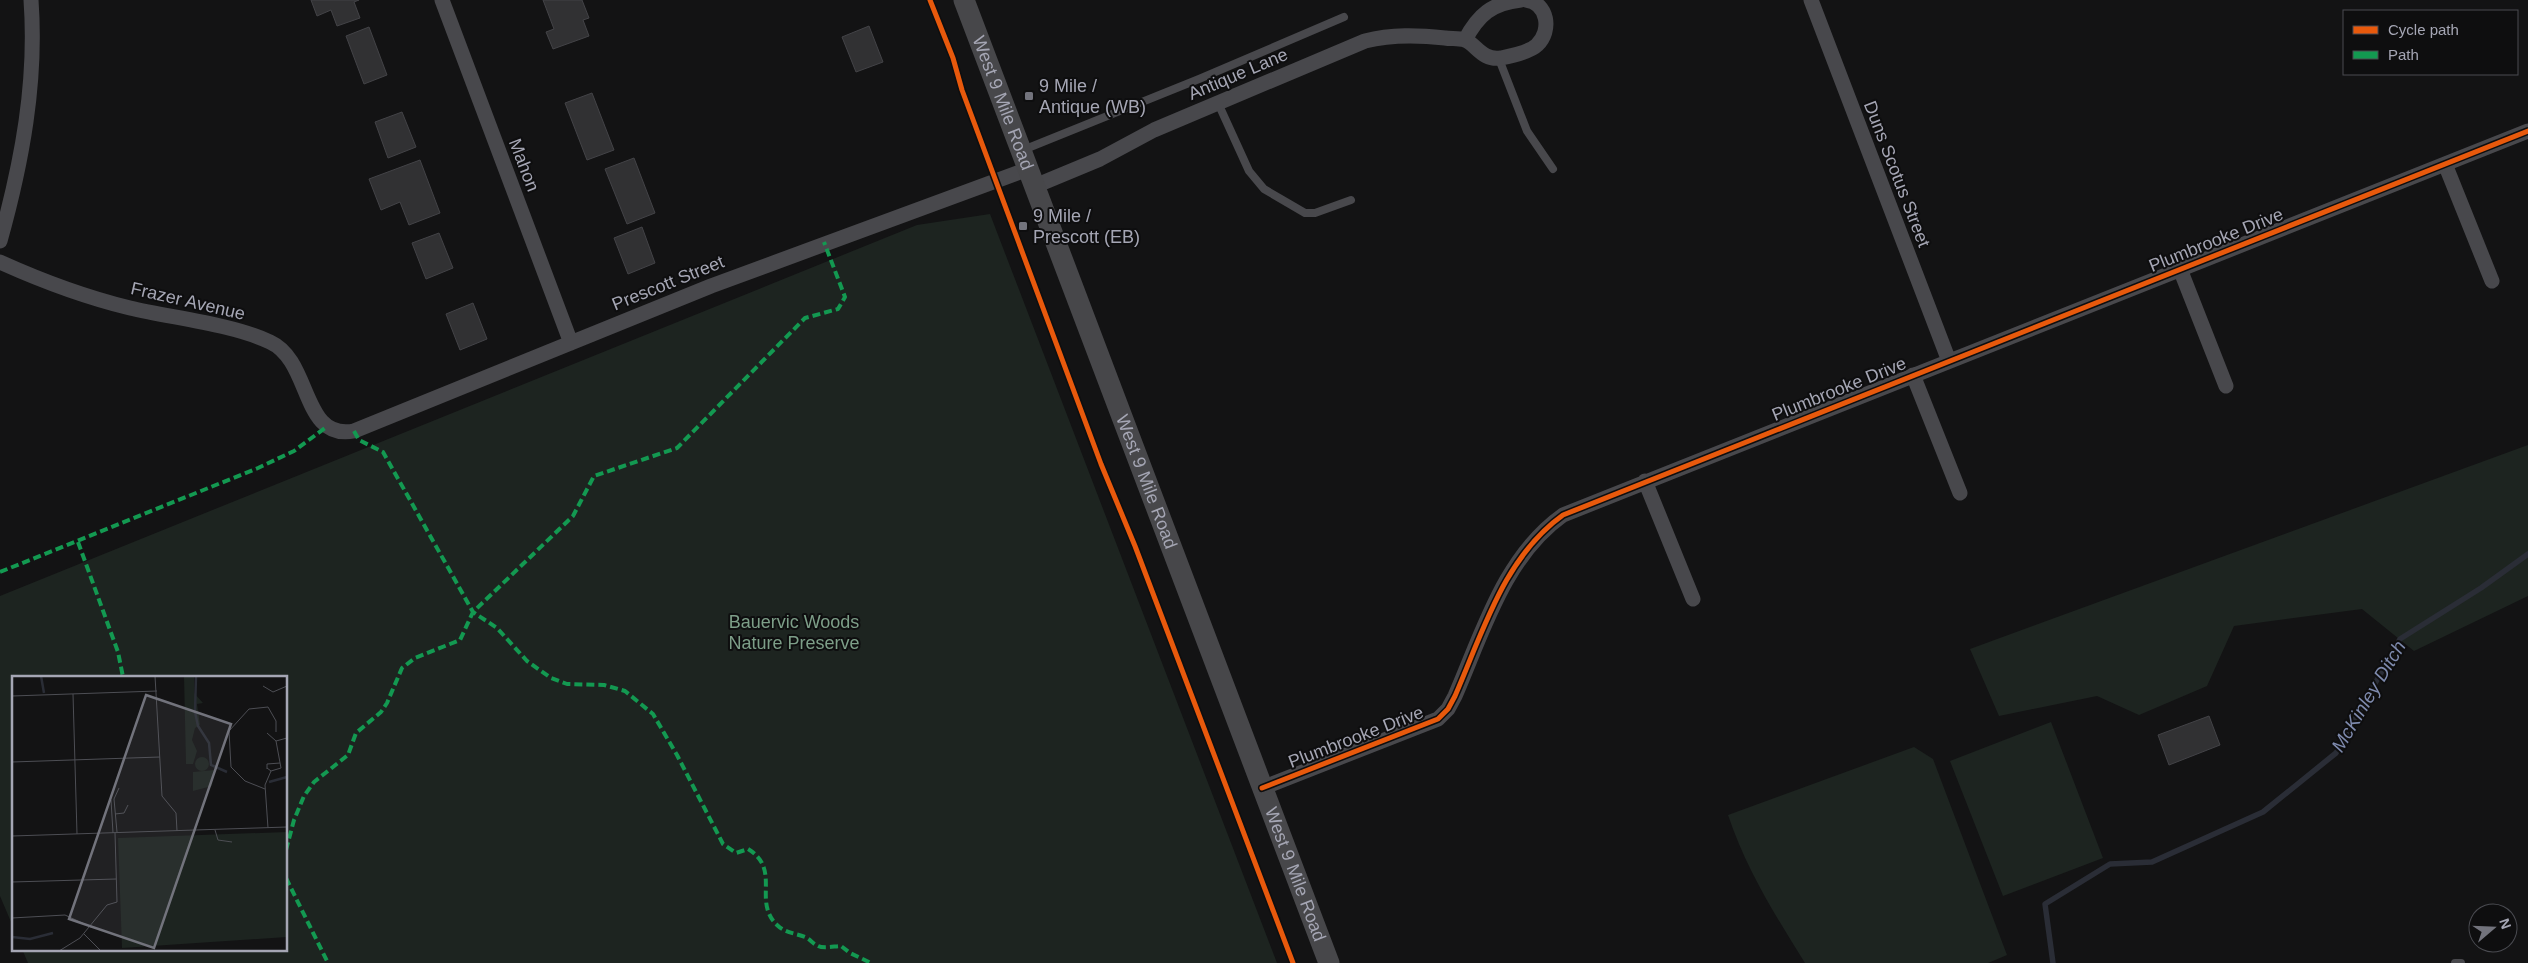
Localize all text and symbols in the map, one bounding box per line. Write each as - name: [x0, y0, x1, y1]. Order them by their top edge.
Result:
- legend: [2343, 10, 2518, 75]
- text: Cycle path: [2388, 21, 2459, 38]
- street label: West 9 Mile Road: [969, 33, 1037, 173]
- street label: Antique Lane: [1185, 44, 1291, 104]
- text: Path: [2388, 46, 2419, 63]
- place label: 9 Mile / Antique (WB): [1039, 76, 1146, 117]
- marker: 9 Mile / Antique (WB): [1023, 90, 1035, 102]
- street label: Duns Scotus Street: [1860, 98, 1934, 250]
- street label: Mahon: [505, 136, 543, 194]
- street label: Plumbrooke Drive: [2146, 204, 2286, 276]
- place label: 9 Mile / Prescott (EB): [1033, 206, 1140, 247]
- marker: 9 Mile / Prescott (EB): [1017, 220, 1029, 232]
- street label: Prescott Street: [609, 251, 727, 315]
- street label: Frazer Avenue: [129, 278, 247, 324]
- street label: Plumbrooke Drive: [1769, 353, 1909, 425]
- street label: West 9 Mile Road: [1112, 412, 1181, 551]
- park label: Bauervic Woods Nature Preserve: [728, 612, 860, 653]
- water label: McKinley Ditch: [2327, 637, 2410, 756]
- inset map: [12, 676, 288, 950]
- street label: Plumbrooke Drive: [1286, 702, 1426, 772]
- street label: West 9 Mile Road: [1261, 804, 1330, 944]
- north arrow: [2468, 903, 2518, 953]
- text: N: [2496, 916, 2515, 931]

